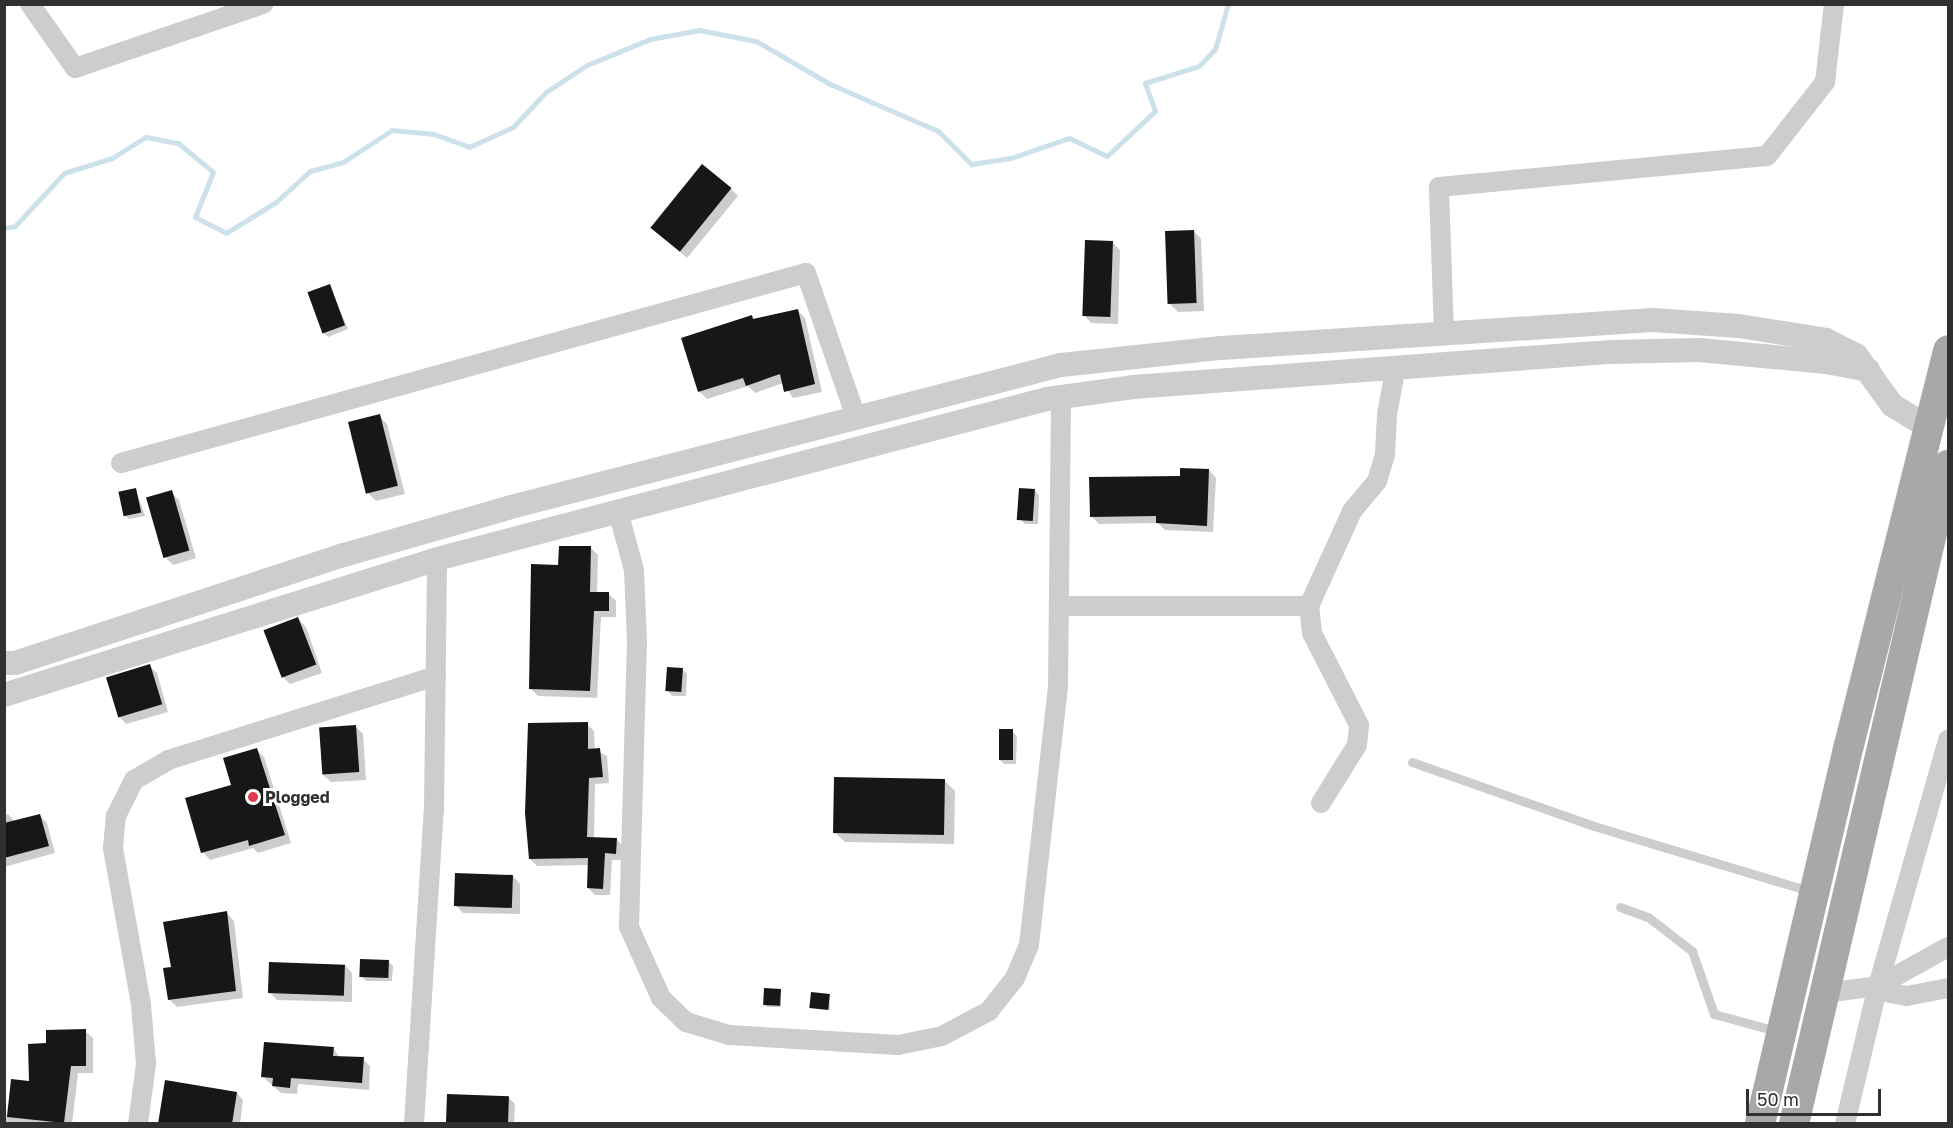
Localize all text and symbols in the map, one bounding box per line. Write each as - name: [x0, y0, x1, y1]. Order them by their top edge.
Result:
- place label: Plogged: [265, 787, 330, 807]
- marker: Plogged: [246, 790, 260, 804]
- scale bar: [1749, 1077, 1884, 1115]
- text: 50 m: [1757, 1088, 1799, 1110]

